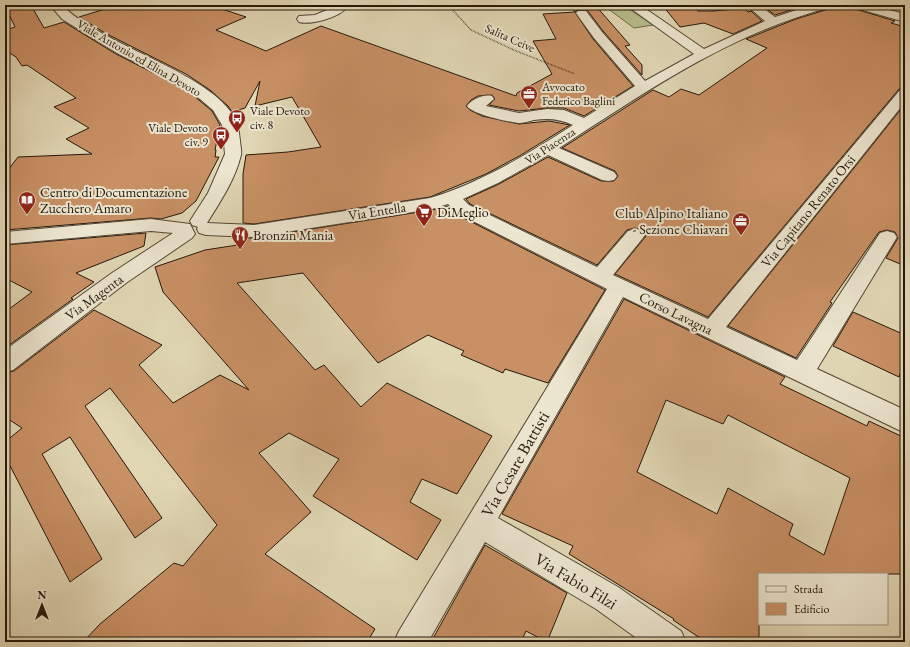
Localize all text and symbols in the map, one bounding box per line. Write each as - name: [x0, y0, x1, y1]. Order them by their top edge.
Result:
- street label: Viale Antonio ed Elina Devoto: [74, 16, 204, 100]
- street label: Salita Ceive: [483, 20, 538, 56]
- place label: Avvocato Federico Baglini: [541, 79, 615, 109]
- office icon: Avvocato Federico Baglini: [519, 84, 539, 109]
- place label: Viale Devoto civ. 8: [250, 103, 310, 133]
- bus stop icon: Viale Devoto civ. 8: [227, 108, 247, 133]
- place label: Viale Devoto civ. 9: [148, 120, 208, 150]
- street label: Via Piacenza: [522, 124, 579, 168]
- bus stop icon: Viale Devoto civ. 9: [211, 125, 231, 150]
- street label: Via Capitano Renato Orsi: [757, 150, 859, 271]
- place label: Centro di Documentazione Zucchero Amaro: [40, 183, 188, 217]
- library icon: Centro di Documentazione Zucchero Amaro: [17, 190, 37, 215]
- street label: Via Entella: [347, 197, 408, 224]
- supermarket icon: DiMeglio: [414, 202, 434, 227]
- place label: DiMeglio: [437, 203, 489, 221]
- place label: Club Alpino Italiano - Sezione Chiavari: [615, 204, 729, 238]
- office icon: Club Alpino Italiano - Sezione Chiavari: [731, 211, 751, 236]
- restaurant icon: Bronzin Mania: [230, 225, 250, 250]
- place label: Bronzin Mania: [253, 226, 334, 244]
- street label: Via Magenta: [61, 270, 127, 324]
- street label: Corso Lavagna: [636, 287, 716, 339]
- street label: Via Cesare Battisti: [476, 407, 554, 521]
- street label: Via Fabio Filzi: [531, 548, 621, 614]
- legend: [758, 573, 888, 625]
- text: Strada: [794, 581, 823, 597]
- north arrow: [22, 585, 62, 625]
- text: N: [38, 588, 47, 602]
- text: Edificio: [794, 601, 830, 617]

